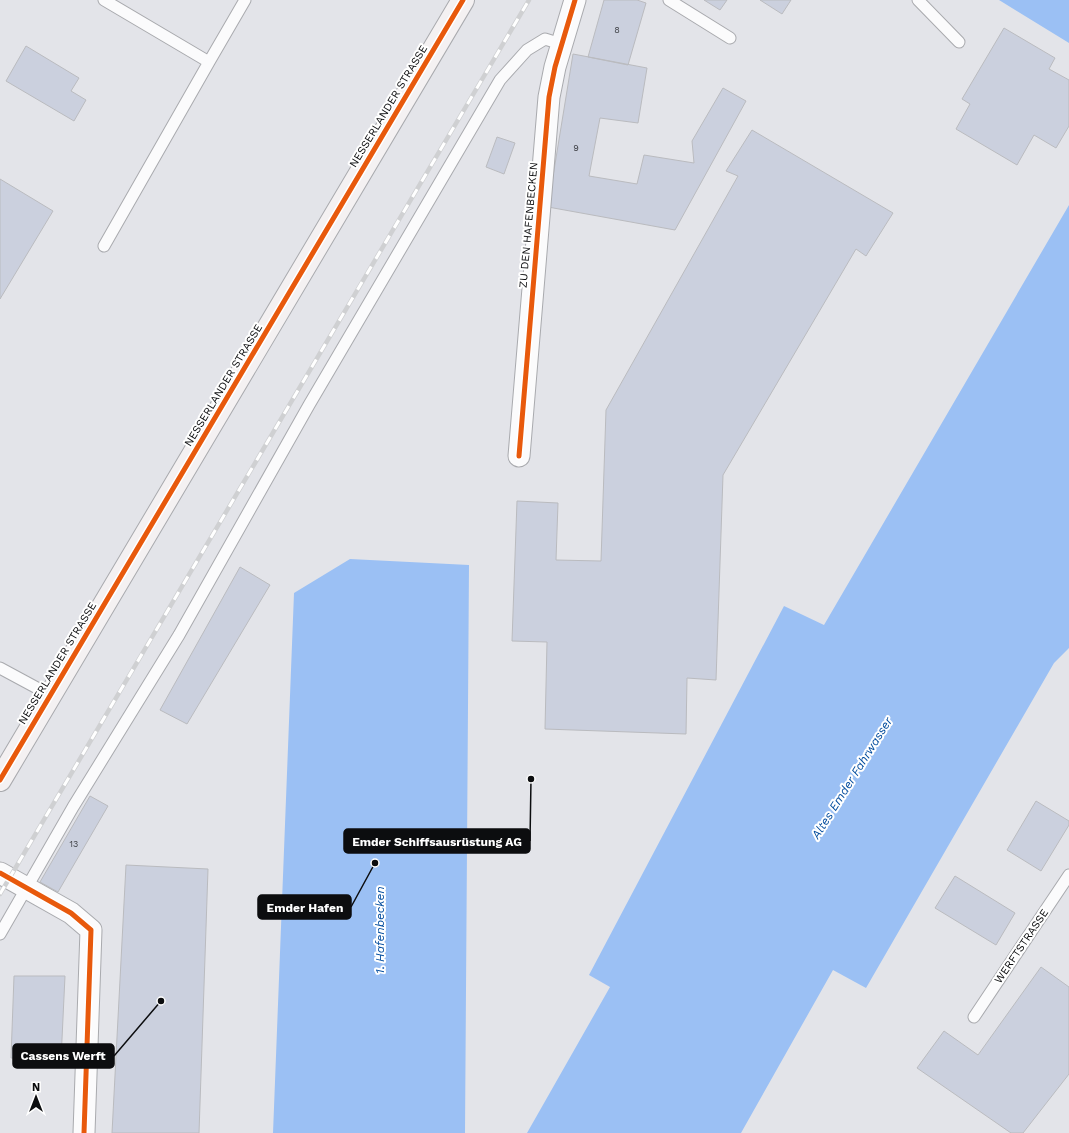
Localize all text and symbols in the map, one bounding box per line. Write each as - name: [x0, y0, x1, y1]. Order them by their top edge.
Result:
- house number: 8: [614, 25, 620, 35]
- street label: NESSERLANDER STRASSE: [347, 43, 430, 170]
- house number: 9: [573, 143, 579, 153]
- street label: ZU DEN HAFENBECKEN: [517, 162, 540, 289]
- street label: NESSERLANDER STRASSE: [182, 322, 265, 449]
- street label: NESSERLANDER STRASSE: [16, 600, 99, 727]
- water label: Altes Emder Fahrwasser: [808, 714, 896, 842]
- callout: Emder Schiffsausrüstung AG: [344, 829, 530, 853]
- text: Emder Schiffsausrüstung AG: [352, 835, 522, 849]
- house number: 13: [70, 839, 78, 849]
- water label: 1. Hafenbecken: [373, 886, 387, 974]
- callout: Emder Hafen: [258, 895, 351, 919]
- text: Emder Hafen: [267, 901, 343, 915]
- street label: WERFTSTRASSE: [992, 907, 1051, 986]
- callout: Cassens Werft: [13, 1044, 114, 1068]
- text: Cassens Werft: [20, 1049, 106, 1063]
- north arrow: [16, 1077, 56, 1117]
- text: N: [32, 1081, 40, 1094]

